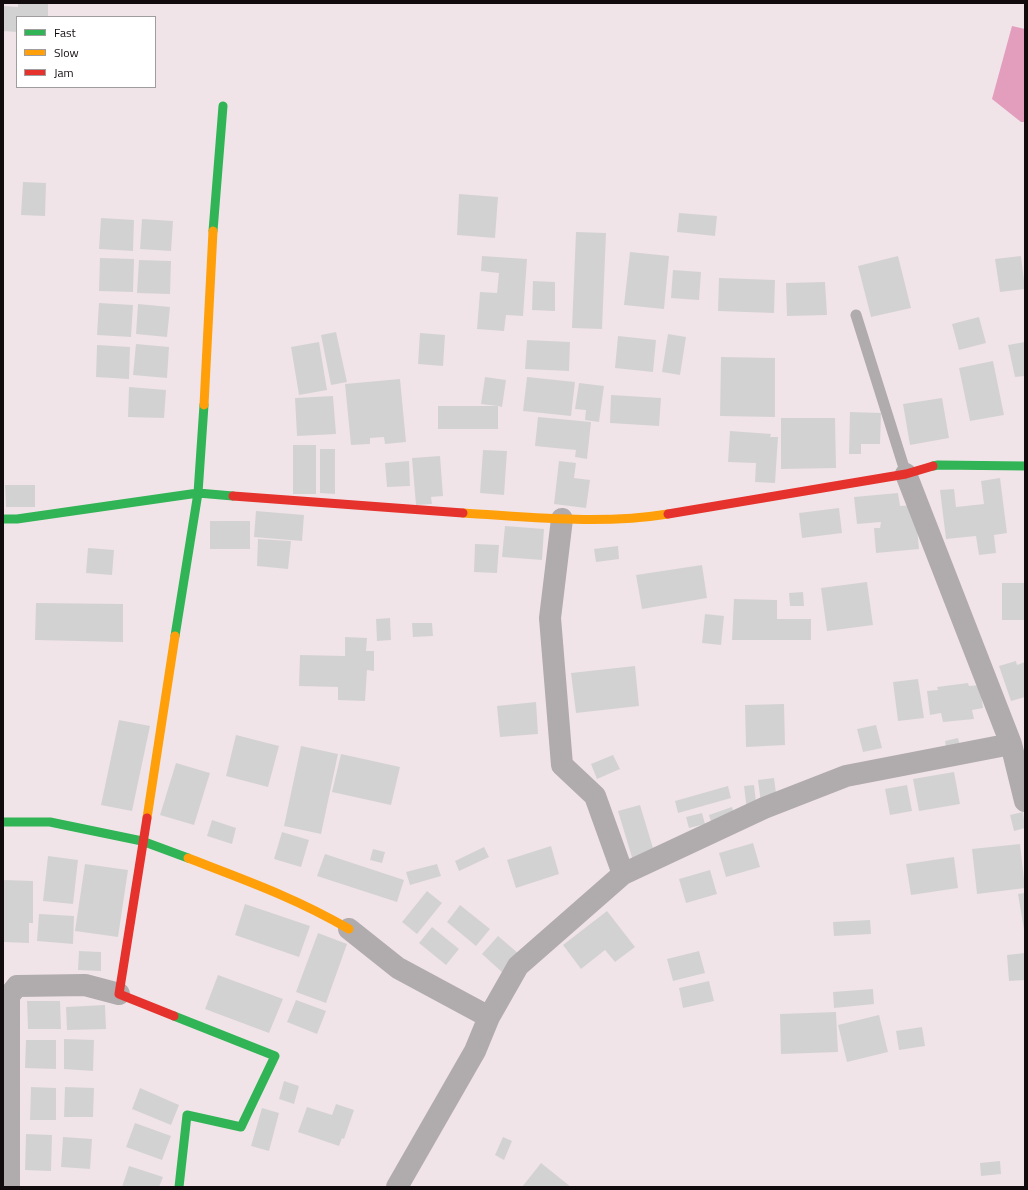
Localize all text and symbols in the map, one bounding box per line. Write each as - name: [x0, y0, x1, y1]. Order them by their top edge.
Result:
- legend: [16, 16, 156, 88]
- text: Fast: [54, 23, 76, 42]
- text: Slow: [54, 43, 79, 62]
- text: Jam: [54, 63, 74, 82]

